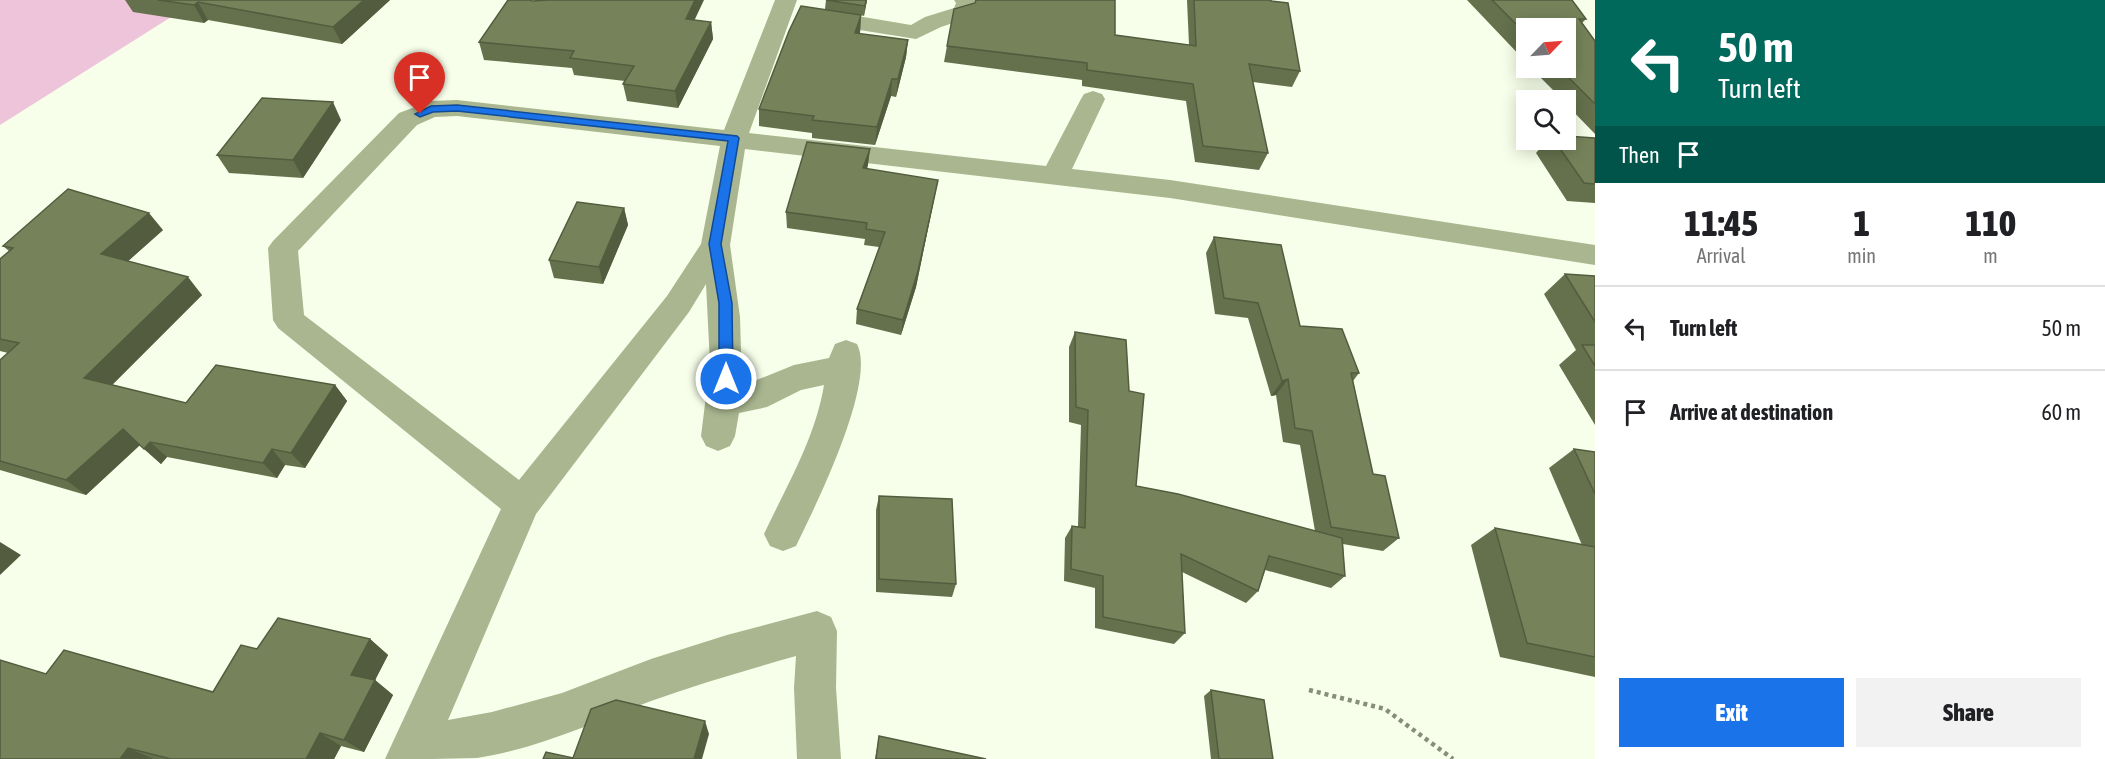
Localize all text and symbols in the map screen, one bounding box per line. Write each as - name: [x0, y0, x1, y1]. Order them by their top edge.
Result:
- north arrow: [1516, 18, 1576, 78]
- map controls: [1516, 18, 1576, 150]
- text: 50 m: [1718, 23, 1793, 71]
- icon: left: [1619, 24, 1697, 102]
- pin: [394, 52, 445, 114]
- icon: arrive: [403, 61, 436, 94]
- text: Turn left: [1718, 73, 1801, 104]
- button: search: [1516, 90, 1576, 150]
- icon: arrive: [1672, 138, 1705, 171]
- text: Then: [1619, 142, 1660, 168]
- text: 11:45: [1684, 202, 1758, 244]
- text: 1: [1853, 202, 1870, 244]
- text: 110: [1965, 202, 2016, 244]
- text: Arrival: [1697, 244, 1746, 267]
- text: min: [1847, 244, 1876, 267]
- text: m: [1983, 244, 1998, 267]
- icon: left: [1619, 312, 1652, 345]
- text: Turn left: [1670, 315, 1737, 341]
- text: 50 m: [2041, 315, 2081, 341]
- position arrow: [694, 347, 758, 411]
- icon: arrive: [1619, 396, 1652, 429]
- text: Arrive at destination: [1670, 399, 1833, 425]
- text: 60 m: [2041, 399, 2081, 425]
- button: Exit: [1619, 678, 1844, 747]
- button: Share: [1856, 678, 2081, 747]

